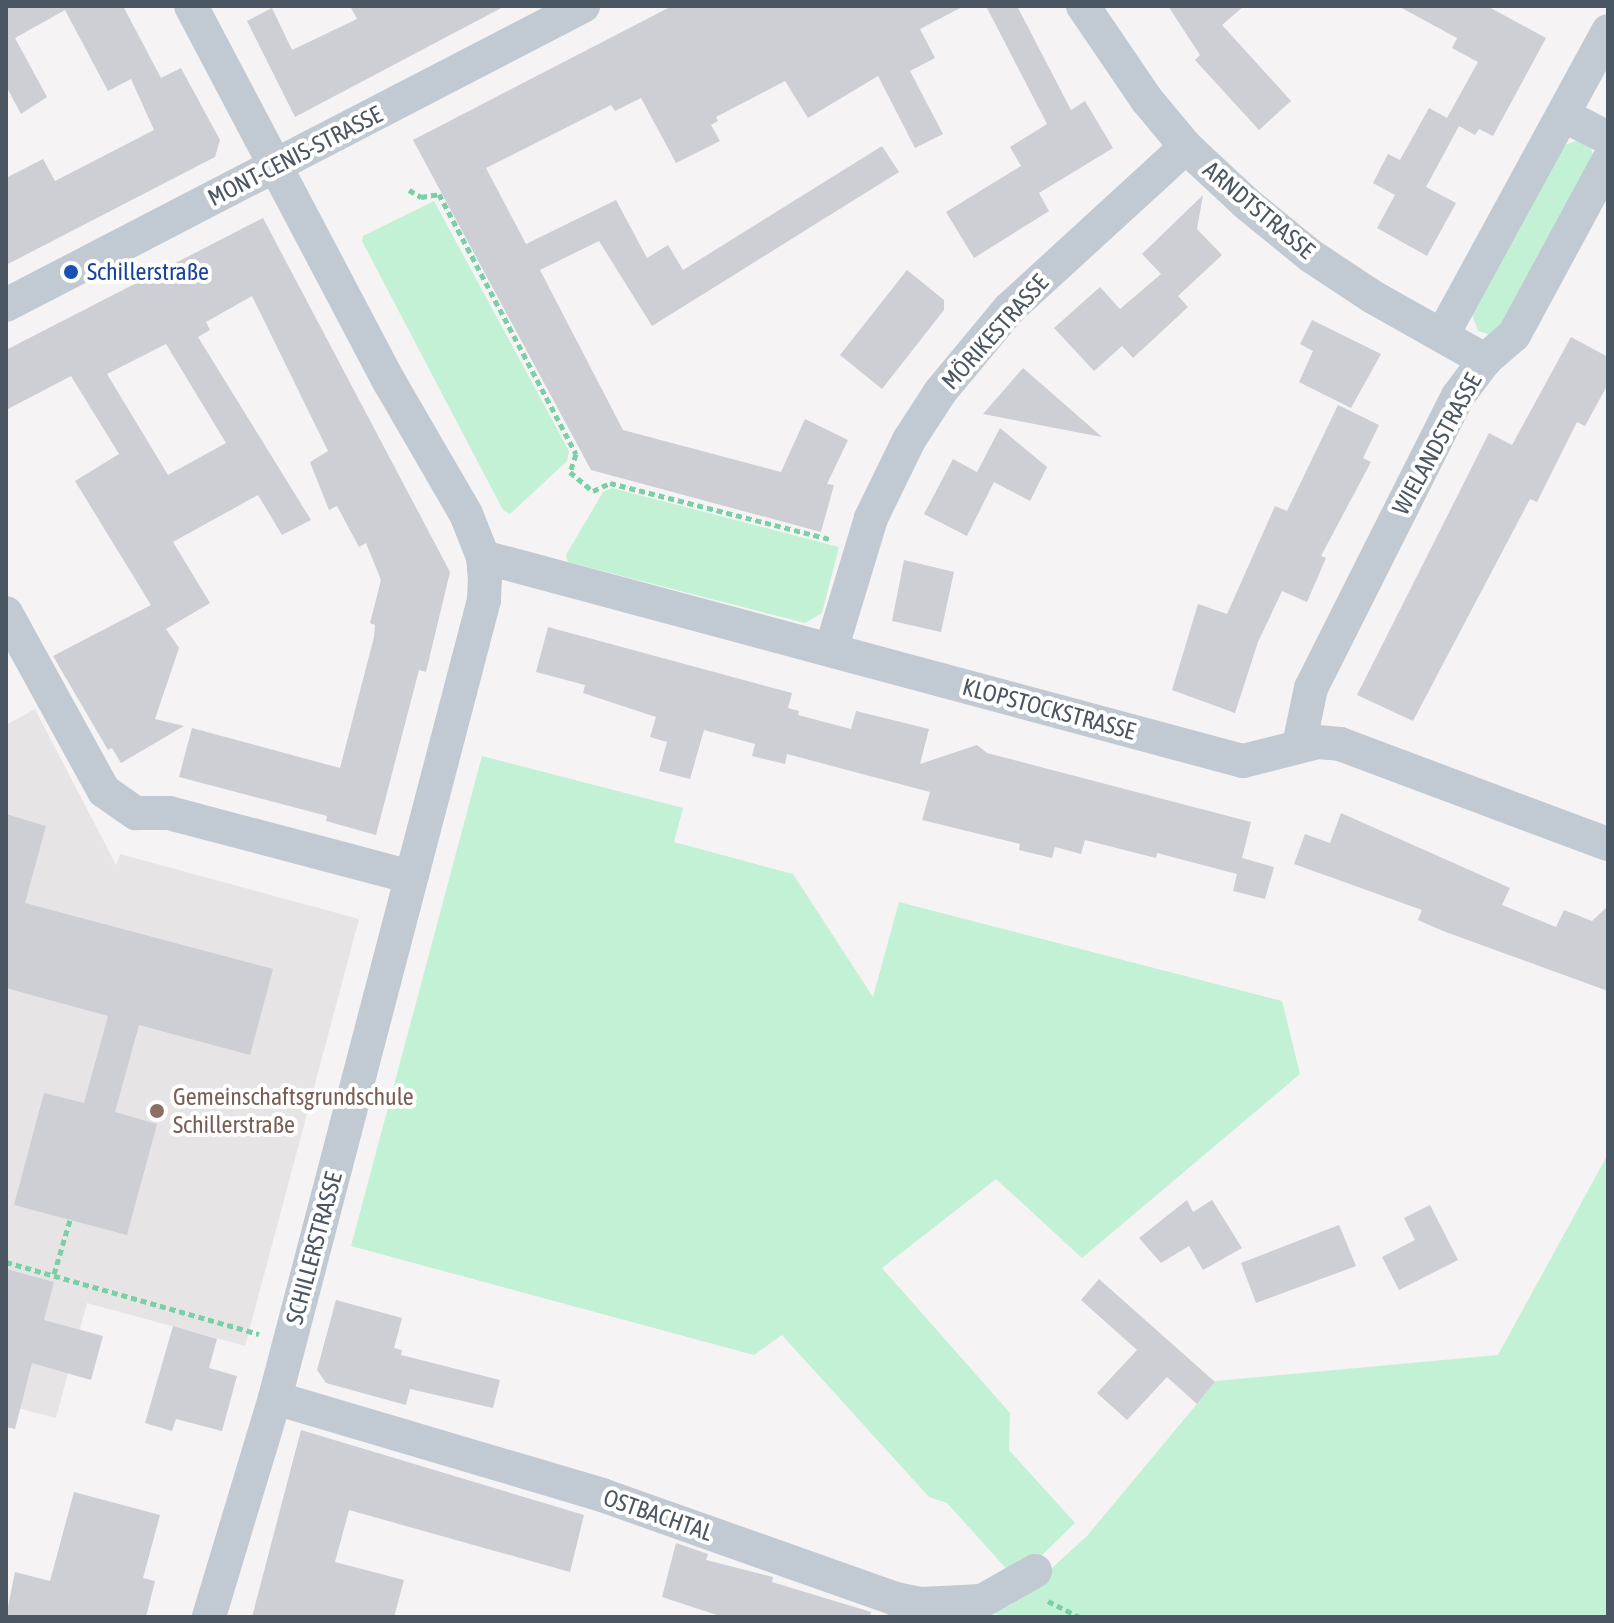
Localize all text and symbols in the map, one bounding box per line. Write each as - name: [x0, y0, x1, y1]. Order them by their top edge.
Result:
- street label: MONT-CENIS-STRASSE: [203, 100, 387, 212]
- street label: ARNDTSTRASSE: [1198, 155, 1320, 265]
- place label: Schillerstraße: [87, 258, 209, 286]
- marker: Schillerstraße: [62, 263, 80, 281]
- street label: MÖRIKESTRASSE: [936, 269, 1054, 395]
- street label: WIELANDSTRASSE: [1386, 368, 1488, 520]
- street label: KLOPSTOCKSTRASSE: [959, 672, 1139, 746]
- place label: Gemeinschaftsgrundschule Schillerstraße: [173, 1083, 414, 1139]
- marker: Gemeinschaftsgrundschule Schillerstraße: [148, 1102, 166, 1120]
- street label: SCHILLERSTRASSE: [280, 1169, 348, 1327]
- street label: OSTBACHTAL: [600, 1483, 716, 1547]

